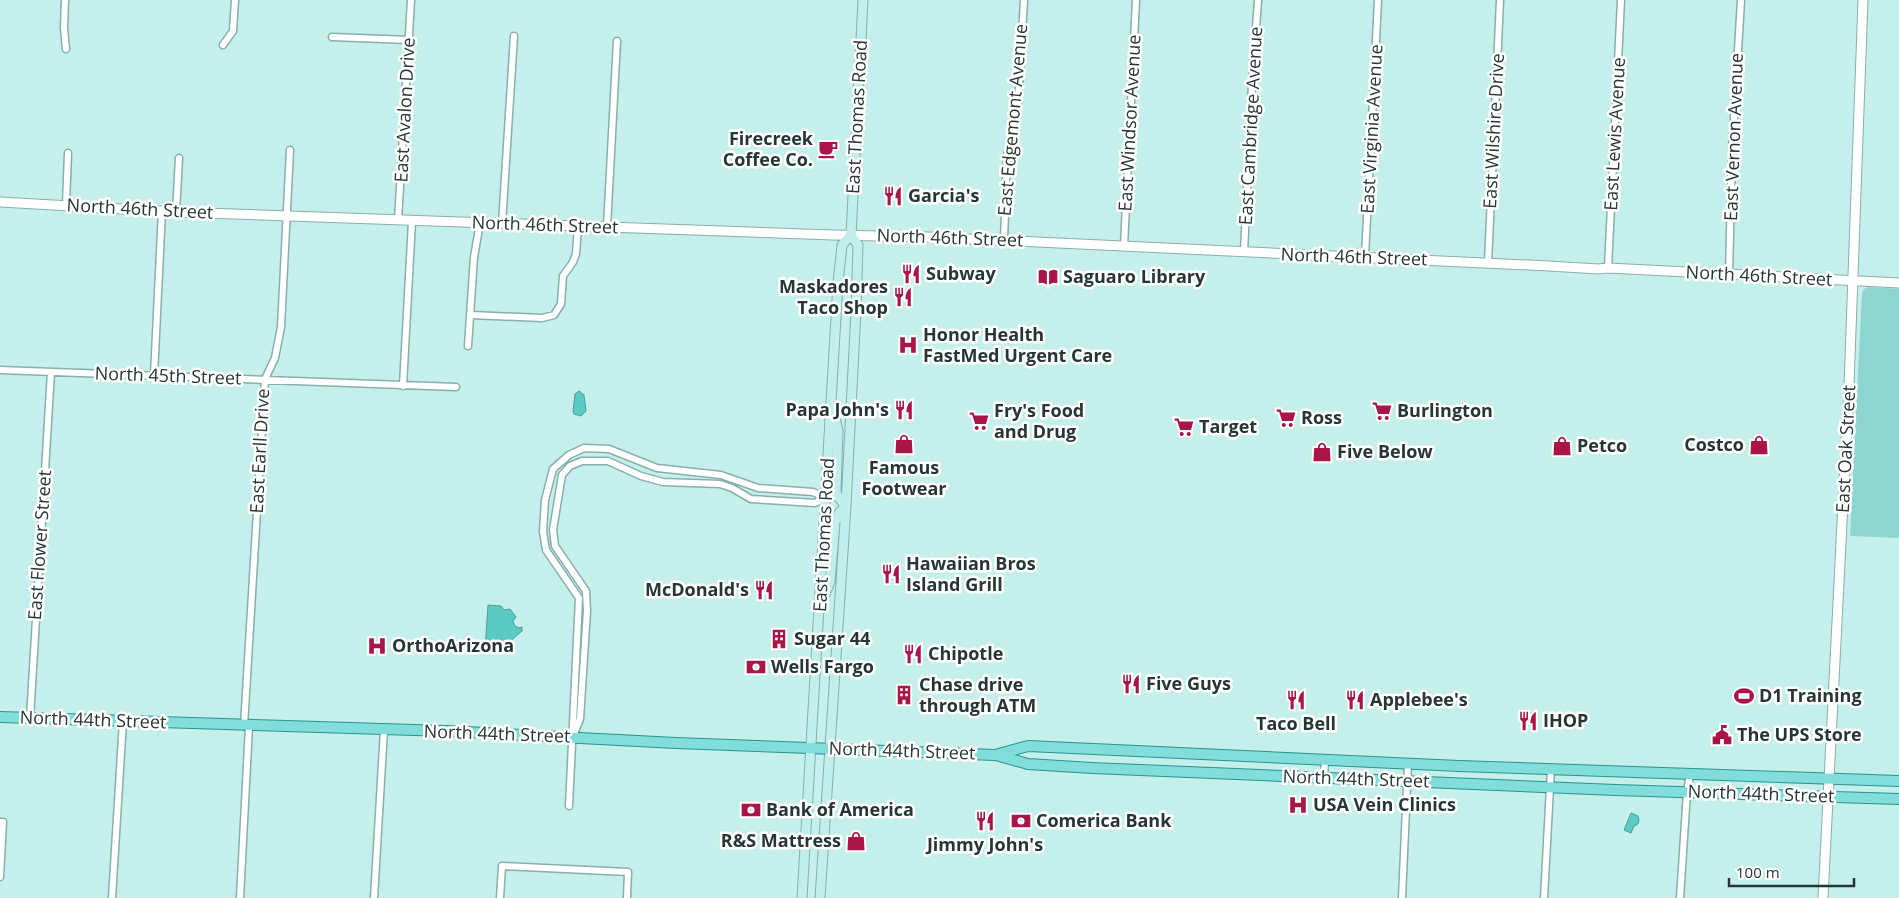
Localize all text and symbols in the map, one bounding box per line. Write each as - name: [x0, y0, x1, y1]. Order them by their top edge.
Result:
- street label: East Edgemont Avenue: [992, 23, 1032, 217]
- street label: East Cambridge Avenue: [1233, 26, 1267, 226]
- street label: East Windsor Avenue: [1112, 34, 1146, 212]
- street label: East Avalon Drive: [388, 37, 420, 183]
- street label: East Thomas Road: [840, 39, 872, 195]
- street label: East Virginia Avenue: [1355, 44, 1387, 214]
- street label: East Wilshire Drive: [1477, 53, 1509, 209]
- street label: East Vernon Avenue: [1718, 53, 1748, 221]
- street label: East Lewis Avenue: [1598, 57, 1630, 211]
- place label: Firecreek Coffee Co.: [723, 126, 814, 171]
- cafe icon: Firecreek Coffee Co.: [817, 138, 839, 160]
- place label: Garcia's: [908, 183, 979, 207]
- restaurant icon: Garcia's: [882, 185, 904, 207]
- street label: North 46th Street: [66, 192, 214, 224]
- street label: North 46th Street: [471, 209, 619, 239]
- street label: North 46th Street: [876, 222, 1024, 252]
- street label: North 46th Street: [1280, 241, 1428, 271]
- street label: North 46th Street: [1685, 259, 1833, 291]
- place label: Subway: [926, 261, 996, 285]
- restaurant icon: Subway: [900, 263, 922, 285]
- place label: Saguaro Library: [1063, 264, 1206, 288]
- library icon: Saguaro Library: [1037, 266, 1059, 288]
- place label: Maskadores Taco Shop: [779, 274, 888, 319]
- restaurant icon: Maskadores Taco Shop: [892, 286, 914, 308]
- place label: Honor Health FastMed Urgent Care: [923, 322, 1112, 367]
- hospital icon: Honor Health FastMed Urgent Care: [897, 334, 919, 356]
- street label: North 45th Street: [94, 360, 242, 390]
- street label: East Oak Street: [1830, 384, 1860, 514]
- street label: East Earll Drive: [244, 388, 274, 514]
- place label: Papa John's: [785, 397, 889, 421]
- place label: Fry's Food and Drug: [994, 398, 1084, 443]
- place label: Burlington: [1397, 398, 1493, 422]
- restaurant icon: Papa John's: [893, 399, 915, 421]
- supermarket icon: Burlington: [1371, 400, 1393, 422]
- place label: Ross: [1301, 405, 1342, 429]
- supermarket icon: Ross: [1275, 407, 1297, 429]
- supermarket icon: Fry's Food and Drug: [968, 410, 990, 432]
- place label: Target: [1199, 414, 1257, 438]
- supermarket icon: Target: [1173, 416, 1195, 438]
- place label: Costco: [1684, 432, 1744, 456]
- shop icon: Famous Footwear: [893, 433, 915, 455]
- place label: Petco: [1577, 433, 1627, 457]
- shop icon: Costco: [1748, 434, 1770, 456]
- shop icon: Petco: [1551, 435, 1573, 457]
- place label: Five Below: [1337, 439, 1433, 463]
- shop icon: Five Below: [1311, 441, 1333, 463]
- place label: Famous Footwear: [861, 455, 947, 500]
- street label: East Thomas Road: [807, 457, 839, 613]
- street label: East Flower Street: [22, 469, 56, 621]
- place label: Hawaiian Bros Island Grill: [906, 551, 1036, 596]
- restaurant icon: Hawaiian Bros Island Grill: [880, 563, 902, 585]
- place label: McDonald's: [645, 577, 749, 601]
- restaurant icon: McDonald's: [753, 579, 775, 601]
- place label: Sugar 44: [794, 626, 870, 650]
- building icon: Sugar 44: [768, 628, 790, 650]
- place label: OrthoArizona: [392, 633, 514, 657]
- hospital icon: OrthoArizona: [366, 635, 388, 657]
- place label: Chipotle: [928, 641, 1003, 665]
- restaurant icon: Chipotle: [902, 643, 924, 665]
- place label: Wells Fargo: [771, 654, 874, 678]
- bank icon: Wells Fargo: [745, 656, 767, 678]
- place label: Five Guys: [1146, 671, 1231, 695]
- place label: Chase drive through ATM: [919, 672, 1036, 717]
- restaurant icon: Five Guys: [1120, 673, 1142, 695]
- place label: D1 Training: [1759, 683, 1862, 707]
- building icon: Chase drive through ATM: [893, 684, 915, 706]
- sports icon: D1 Training: [1733, 685, 1755, 707]
- place label: Applebee's: [1370, 687, 1468, 711]
- restaurant icon: Taco Bell: [1285, 689, 1307, 711]
- restaurant icon: Applebee's: [1344, 689, 1366, 711]
- street label: North 44th Street: [19, 704, 167, 734]
- place label: IHOP: [1543, 708, 1588, 732]
- restaurant icon: IHOP: [1517, 710, 1539, 732]
- place label: Taco Bell: [1256, 711, 1336, 735]
- street label: North 44th Street: [423, 718, 571, 748]
- place label: The UPS Store: [1737, 722, 1862, 746]
- public building icon: The UPS Store: [1711, 724, 1733, 746]
- street label: North 44th Street: [828, 735, 976, 765]
- street label: North 44th Street: [1282, 763, 1430, 793]
- street label: North 44th Street: [1687, 778, 1835, 808]
- place label: USA Vein Clinics: [1313, 792, 1456, 816]
- hospital icon: USA Vein Clinics: [1287, 794, 1309, 816]
- place label: Bank of America: [766, 797, 914, 821]
- bank icon: Bank of America: [740, 799, 762, 821]
- place label: Comerica Bank: [1036, 808, 1172, 832]
- restaurant icon: Jimmy John's: [974, 810, 996, 832]
- bank icon: Comerica Bank: [1010, 810, 1032, 832]
- place label: R&S Mattress: [721, 828, 841, 852]
- shop icon: R&S Mattress: [845, 830, 867, 852]
- place label: Jimmy John's: [925, 832, 1043, 856]
- scale bar: [1729, 856, 1854, 888]
- text: 100 m: [1736, 862, 1780, 882]

